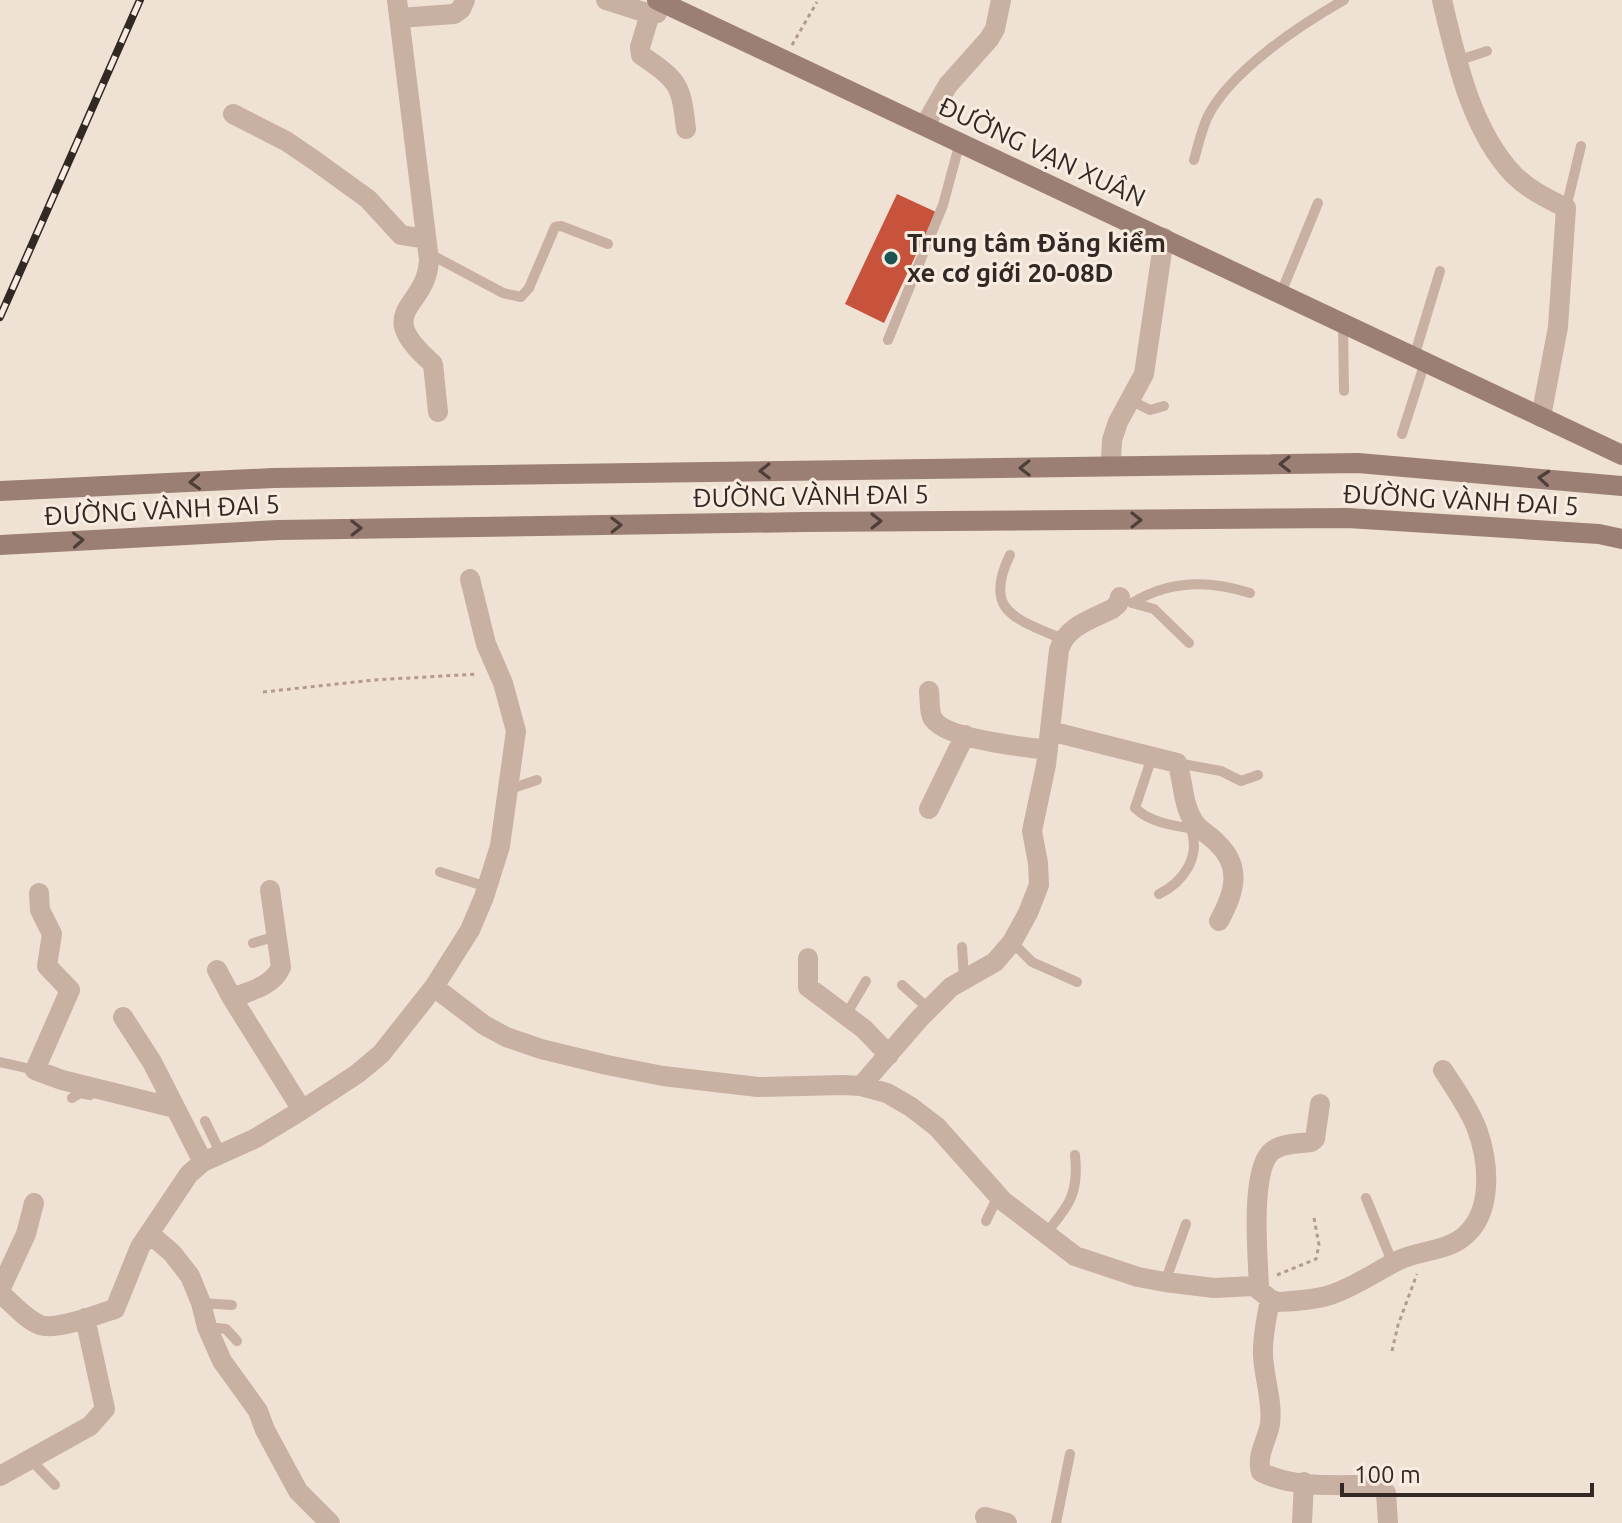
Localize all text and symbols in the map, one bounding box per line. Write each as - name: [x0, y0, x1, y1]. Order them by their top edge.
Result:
- street label: ĐƯỜNG VẠN XUÂN: [934, 90, 1151, 212]
- place label: Trung tâm Đăng kiểm xe cơ giới 20-08D: [907, 228, 1166, 287]
- marker: Trung tâm Đăng kiểm xe cơ giới 20-08D: [882, 249, 900, 267]
- one-way arrow: [1278, 455, 1291, 473]
- one-way arrow: [1018, 459, 1031, 477]
- one-way arrow: [758, 463, 771, 480]
- one-way arrow: [1538, 470, 1551, 487]
- one-way arrow: [188, 473, 201, 490]
- street label: ĐƯỜNG VÀNH ĐAI 5: [693, 477, 929, 512]
- street label: ĐƯỜNG VÀNH ĐAI 5: [1342, 477, 1580, 520]
- street label: ĐƯỜNG VÀNH ĐAI 5: [43, 487, 281, 530]
- one-way arrow: [1130, 511, 1143, 528]
- one-way arrow: [870, 512, 883, 530]
- one-way arrow: [610, 516, 623, 533]
- one-way arrow: [350, 520, 363, 537]
- one-way arrow: [72, 531, 85, 548]
- scale bar: [1342, 1447, 1592, 1497]
- text: 100 m: [1354, 1461, 1421, 1488]

